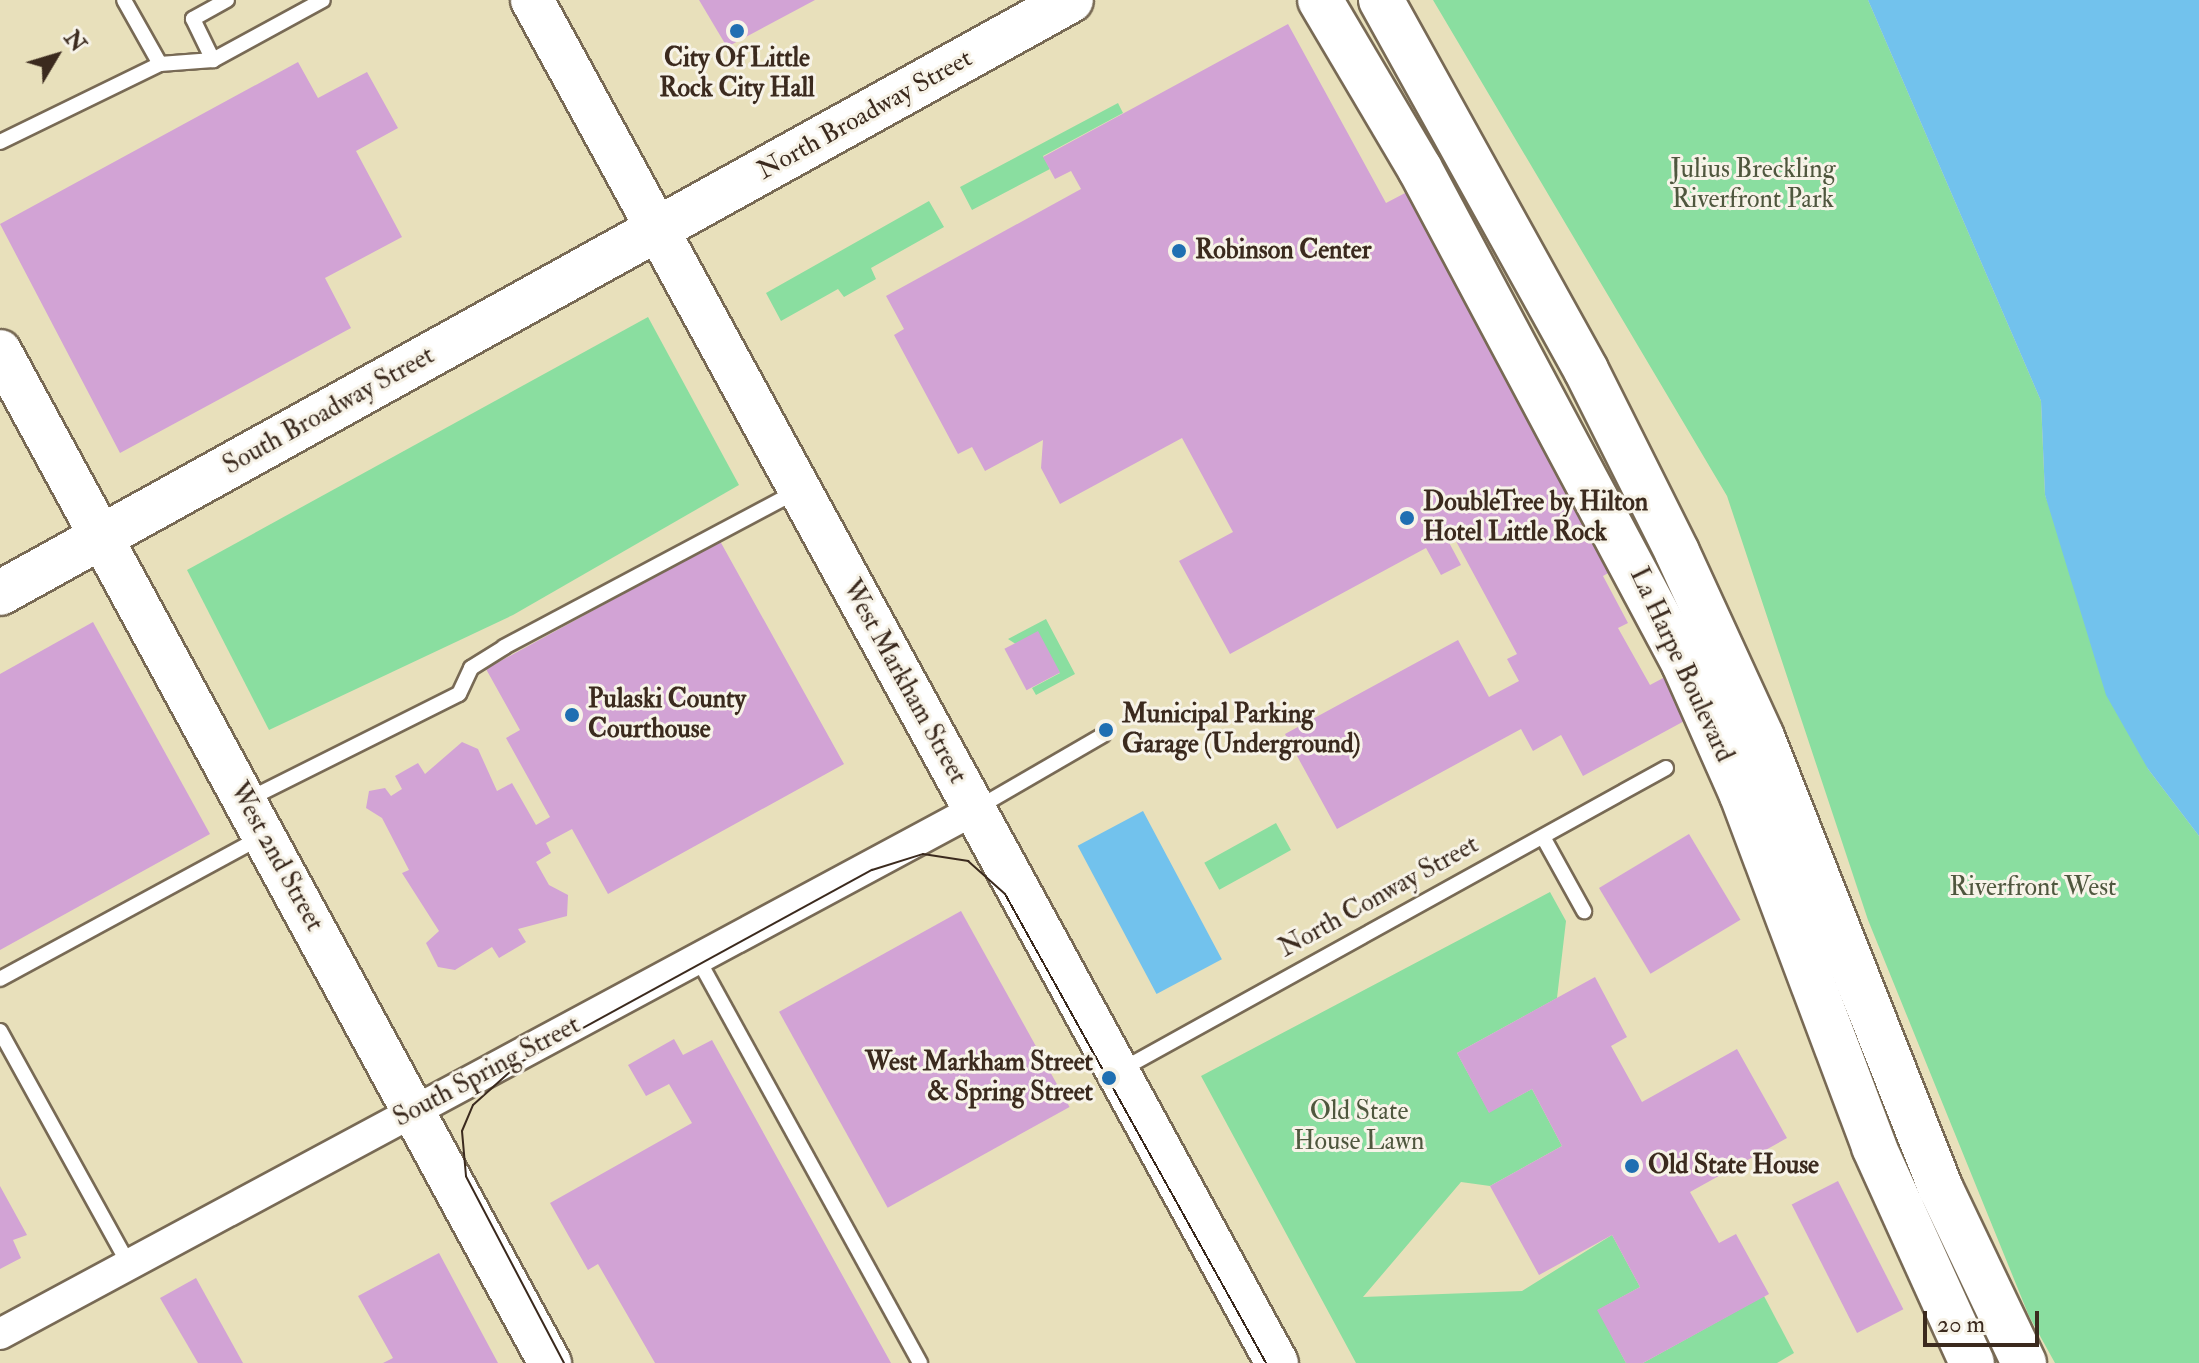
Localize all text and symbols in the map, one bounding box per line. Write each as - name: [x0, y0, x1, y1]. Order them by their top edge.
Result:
- north arrow: [16, 16, 96, 96]
- marker: City Of Little Rock City Hall: [728, 22, 746, 40]
- text: N: [58, 25, 92, 58]
- place label: City Of Little Rock City Hall: [659, 43, 815, 104]
- street label: North Broadway Street: [752, 43, 978, 187]
- park label: Julius Breckling Riverfront Park: [1671, 154, 1835, 216]
- place label: Robinson Center: [1195, 235, 1371, 267]
- marker: Robinson Center: [1170, 242, 1188, 260]
- street label: South Broadway Street: [218, 340, 440, 482]
- place label: DoubleTree by Hilton Hotel Little Rock: [1423, 487, 1648, 548]
- marker: DoubleTree by Hilton Hotel Little Rock: [1398, 509, 1416, 527]
- street label: La Harpe Boulevard: [1622, 563, 1740, 767]
- street label: West Markham Street: [835, 575, 973, 789]
- place label: Pulaski County Courthouse: [588, 684, 746, 746]
- place label: Municipal Parking Garage (Underground): [1122, 699, 1360, 760]
- marker: Pulaski County Courthouse: [563, 706, 581, 724]
- marker: Municipal Parking Garage (Underground): [1097, 721, 1115, 739]
- street label: West 2nd Street: [222, 777, 330, 937]
- street label: North Conway Street: [1274, 829, 1484, 965]
- park label: Riverfront West: [1950, 872, 2116, 904]
- street label: South Spring Street: [389, 1010, 585, 1134]
- place label: West Markham Street & Spring Street: [865, 1047, 1093, 1108]
- marker: West Markham Street & Spring Street: [1100, 1069, 1118, 1087]
- park label: Old State House Lawn: [1294, 1096, 1424, 1158]
- place label: Old State House: [1648, 1150, 1819, 1182]
- marker: Old State House: [1623, 1157, 1641, 1175]
- scale bar: [1927, 1295, 2043, 1345]
- text: 20 m: [1937, 1309, 1985, 1340]

